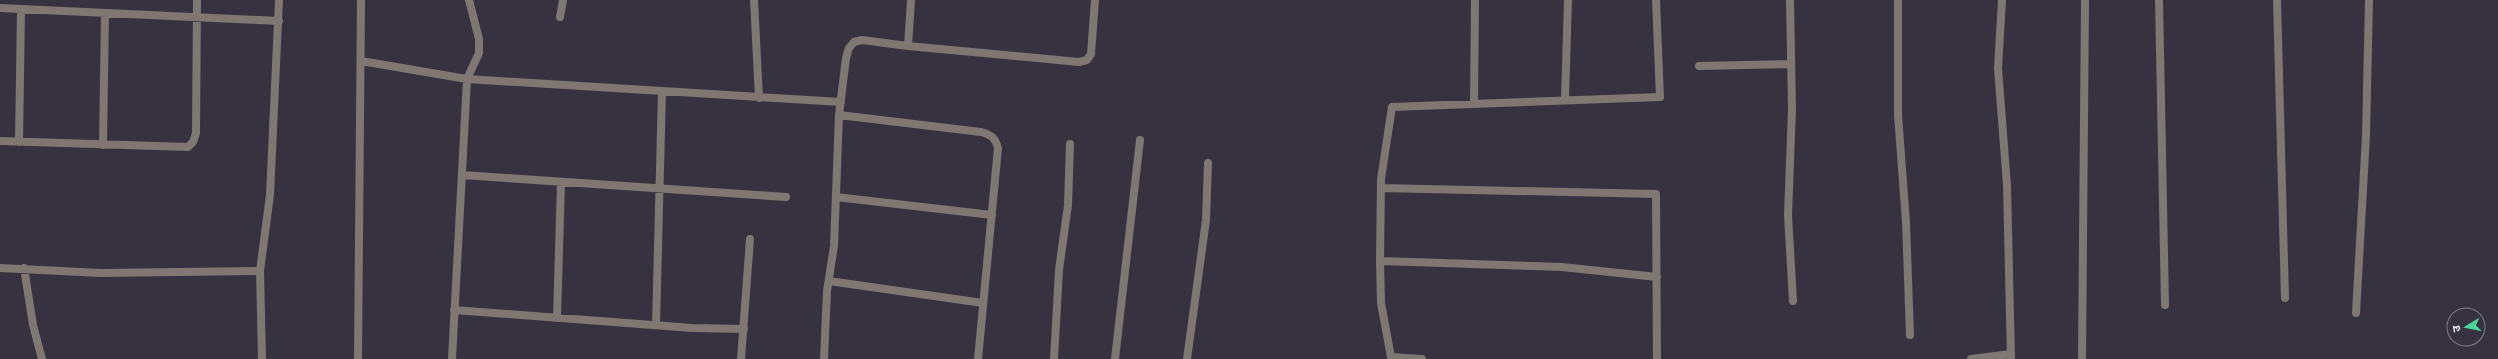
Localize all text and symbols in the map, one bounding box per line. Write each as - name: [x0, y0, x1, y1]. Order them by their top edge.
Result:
- north arrow: [2446, 307, 2486, 347]
- text: उ: [2449, 324, 2465, 333]

